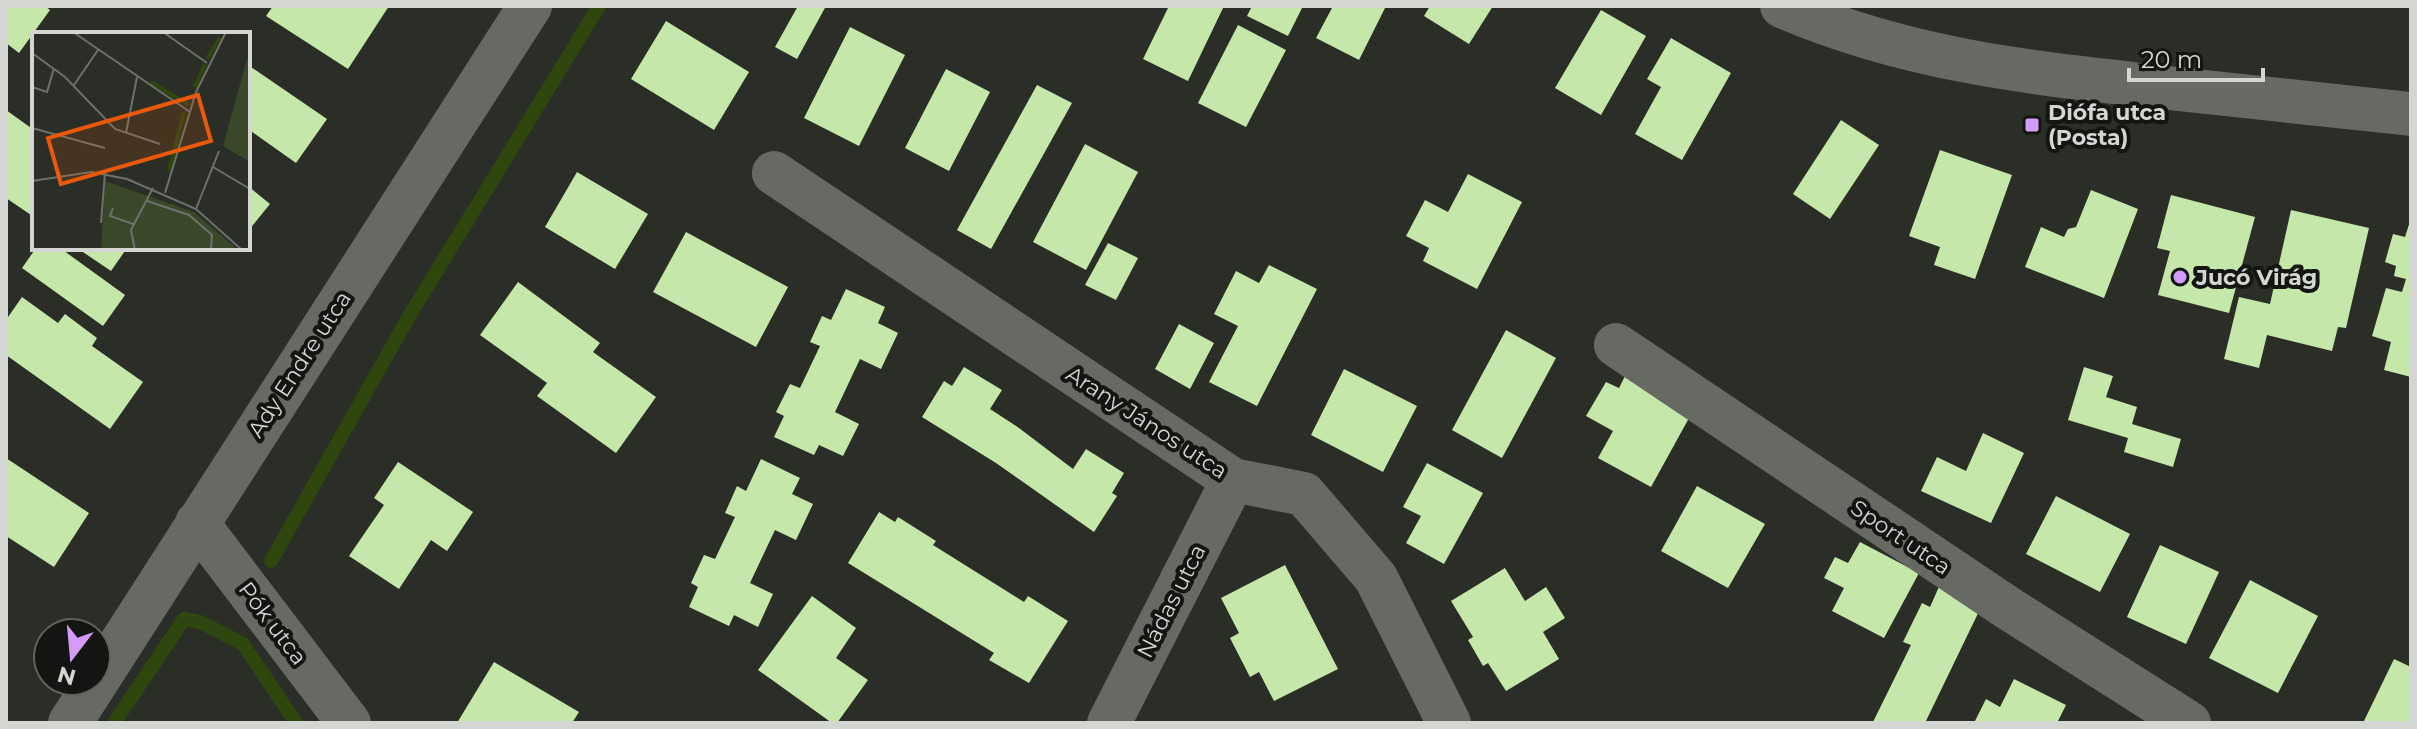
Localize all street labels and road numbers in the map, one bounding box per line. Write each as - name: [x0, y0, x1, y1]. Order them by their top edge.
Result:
- street label: Ady Endre utca: [242, 286, 357, 442]
- street label: Arany János utca: [1061, 360, 1232, 485]
- street label: Sport utca: [1846, 494, 1956, 581]
- street label: Nádas utca: [1131, 540, 1212, 663]
- street label: Pók utca: [233, 576, 313, 670]

